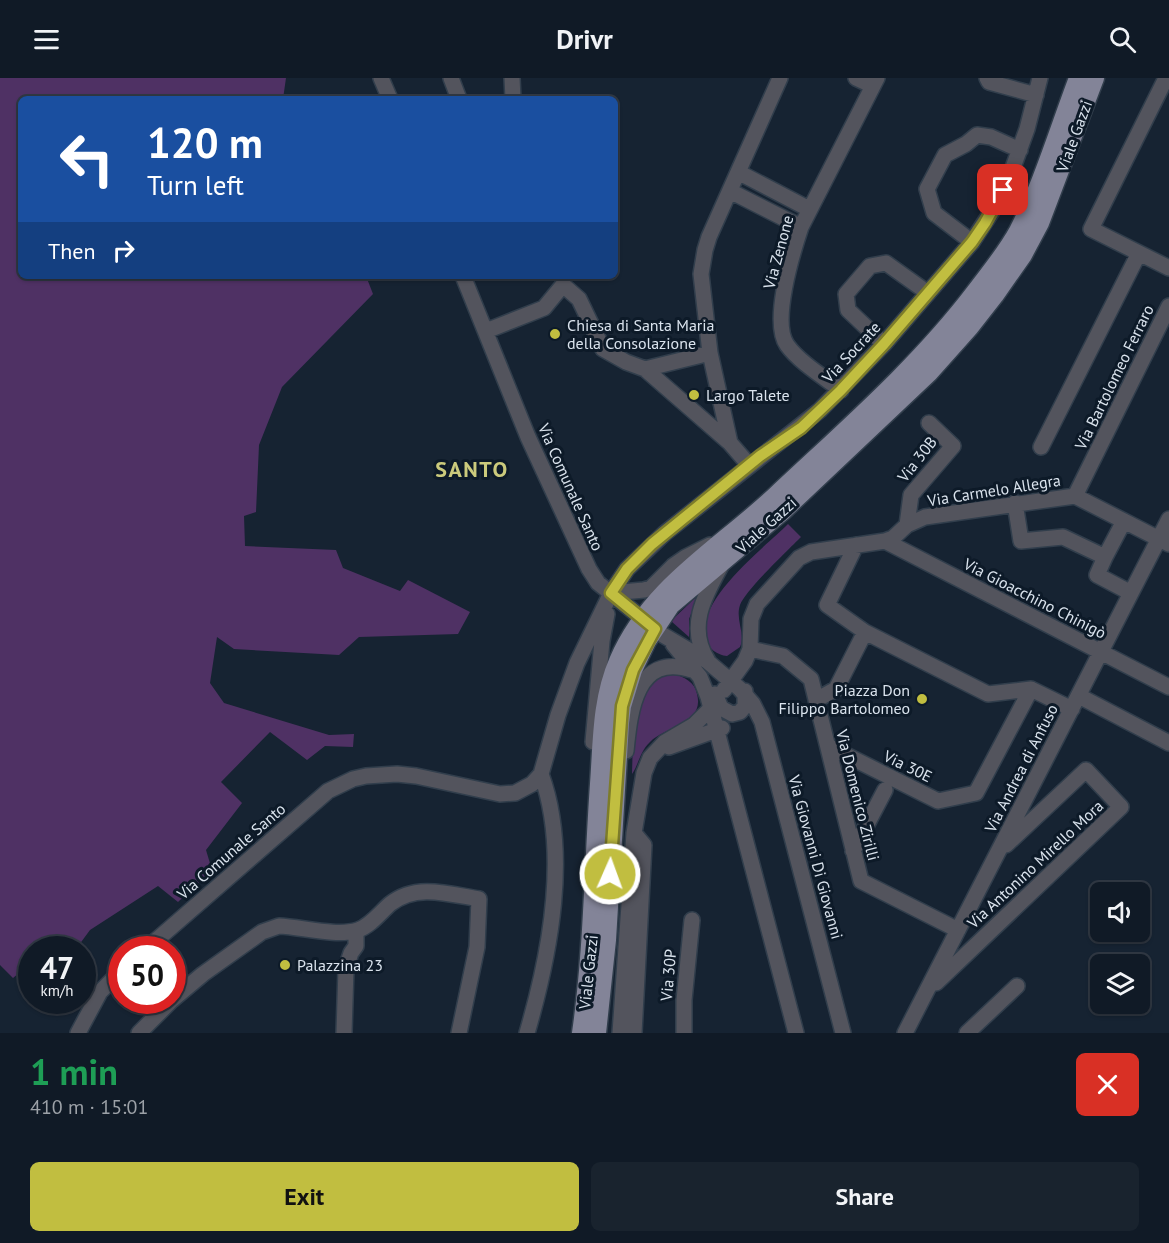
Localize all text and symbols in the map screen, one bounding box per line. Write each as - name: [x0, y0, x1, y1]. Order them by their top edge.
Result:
- text: Drivr: [556, 22, 613, 56]
- icon: menu: [30, 23, 63, 56]
- icon: search: [1106, 23, 1139, 56]
- street label: Viale Gazzi: [1051, 97, 1096, 175]
- text: 120 m: [147, 115, 263, 170]
- icon: left: [48, 120, 126, 198]
- pin: [977, 164, 1028, 215]
- text: Turn left: [147, 168, 244, 202]
- icon: arrive: [986, 173, 1019, 206]
- street label: Via Zenone: [758, 213, 797, 292]
- icon: right: [107, 234, 140, 267]
- text: Then: [48, 237, 95, 265]
- street label: Via Bartolomeo Ferraro: [1070, 301, 1158, 454]
- place label: Chiesa di Santa Maria della Consolazione: [567, 315, 715, 353]
- street label: Via Socrate: [817, 317, 884, 388]
- marker: Chiesa di Santa Maria della Consolazione: [548, 327, 562, 341]
- place label: Largo Talete: [706, 385, 790, 405]
- marker: Largo Talete: [687, 388, 701, 402]
- street label: Via Comunale Santo: [534, 419, 608, 554]
- street label: Via 30B: [892, 432, 941, 487]
- district label: SANTO: [435, 455, 509, 483]
- street label: Via Carmelo Allegra: [925, 470, 1062, 511]
- street label: Viale Gazzi: [731, 493, 800, 558]
- street label: Via Gioacchino Chinigò: [960, 553, 1110, 643]
- place label: Piazza Don Filippo Bartolomeo: [779, 680, 910, 718]
- marker: Piazza Don Filippo Bartolomeo: [915, 692, 929, 706]
- street label: Via Andrea di Anfuso: [980, 700, 1062, 836]
- street label: Via Domenico Zirilli: [832, 726, 884, 863]
- street label: Via 30E: [880, 745, 936, 786]
- street label: Via Giovanni Di Giovanni: [784, 772, 847, 941]
- street label: Via Antonino Mirello Mora: [962, 796, 1107, 933]
- street label: Via Comunale Santo: [172, 798, 289, 904]
- position arrow: [578, 842, 642, 906]
- map controls: [1090, 882, 1150, 1014]
- button: sound: [1090, 882, 1150, 942]
- street label: Viale Gazzi: [574, 934, 602, 1011]
- speed limit sign: 50: [108, 936, 186, 1014]
- text: 47: [40, 948, 74, 987]
- street label: Via 30P: [656, 948, 680, 1003]
- button: layers: [1090, 954, 1150, 1014]
- place label: Palazzina 23: [297, 955, 383, 975]
- marker: Palazzina 23: [278, 958, 292, 972]
- text: km/h: [41, 981, 73, 1000]
- text: 1 min: [30, 1048, 118, 1095]
- button: close: [1076, 1053, 1139, 1116]
- text: 410 m · 15:01: [30, 1094, 148, 1120]
- button: Exit: [30, 1162, 579, 1231]
- button: Share: [591, 1162, 1139, 1231]

